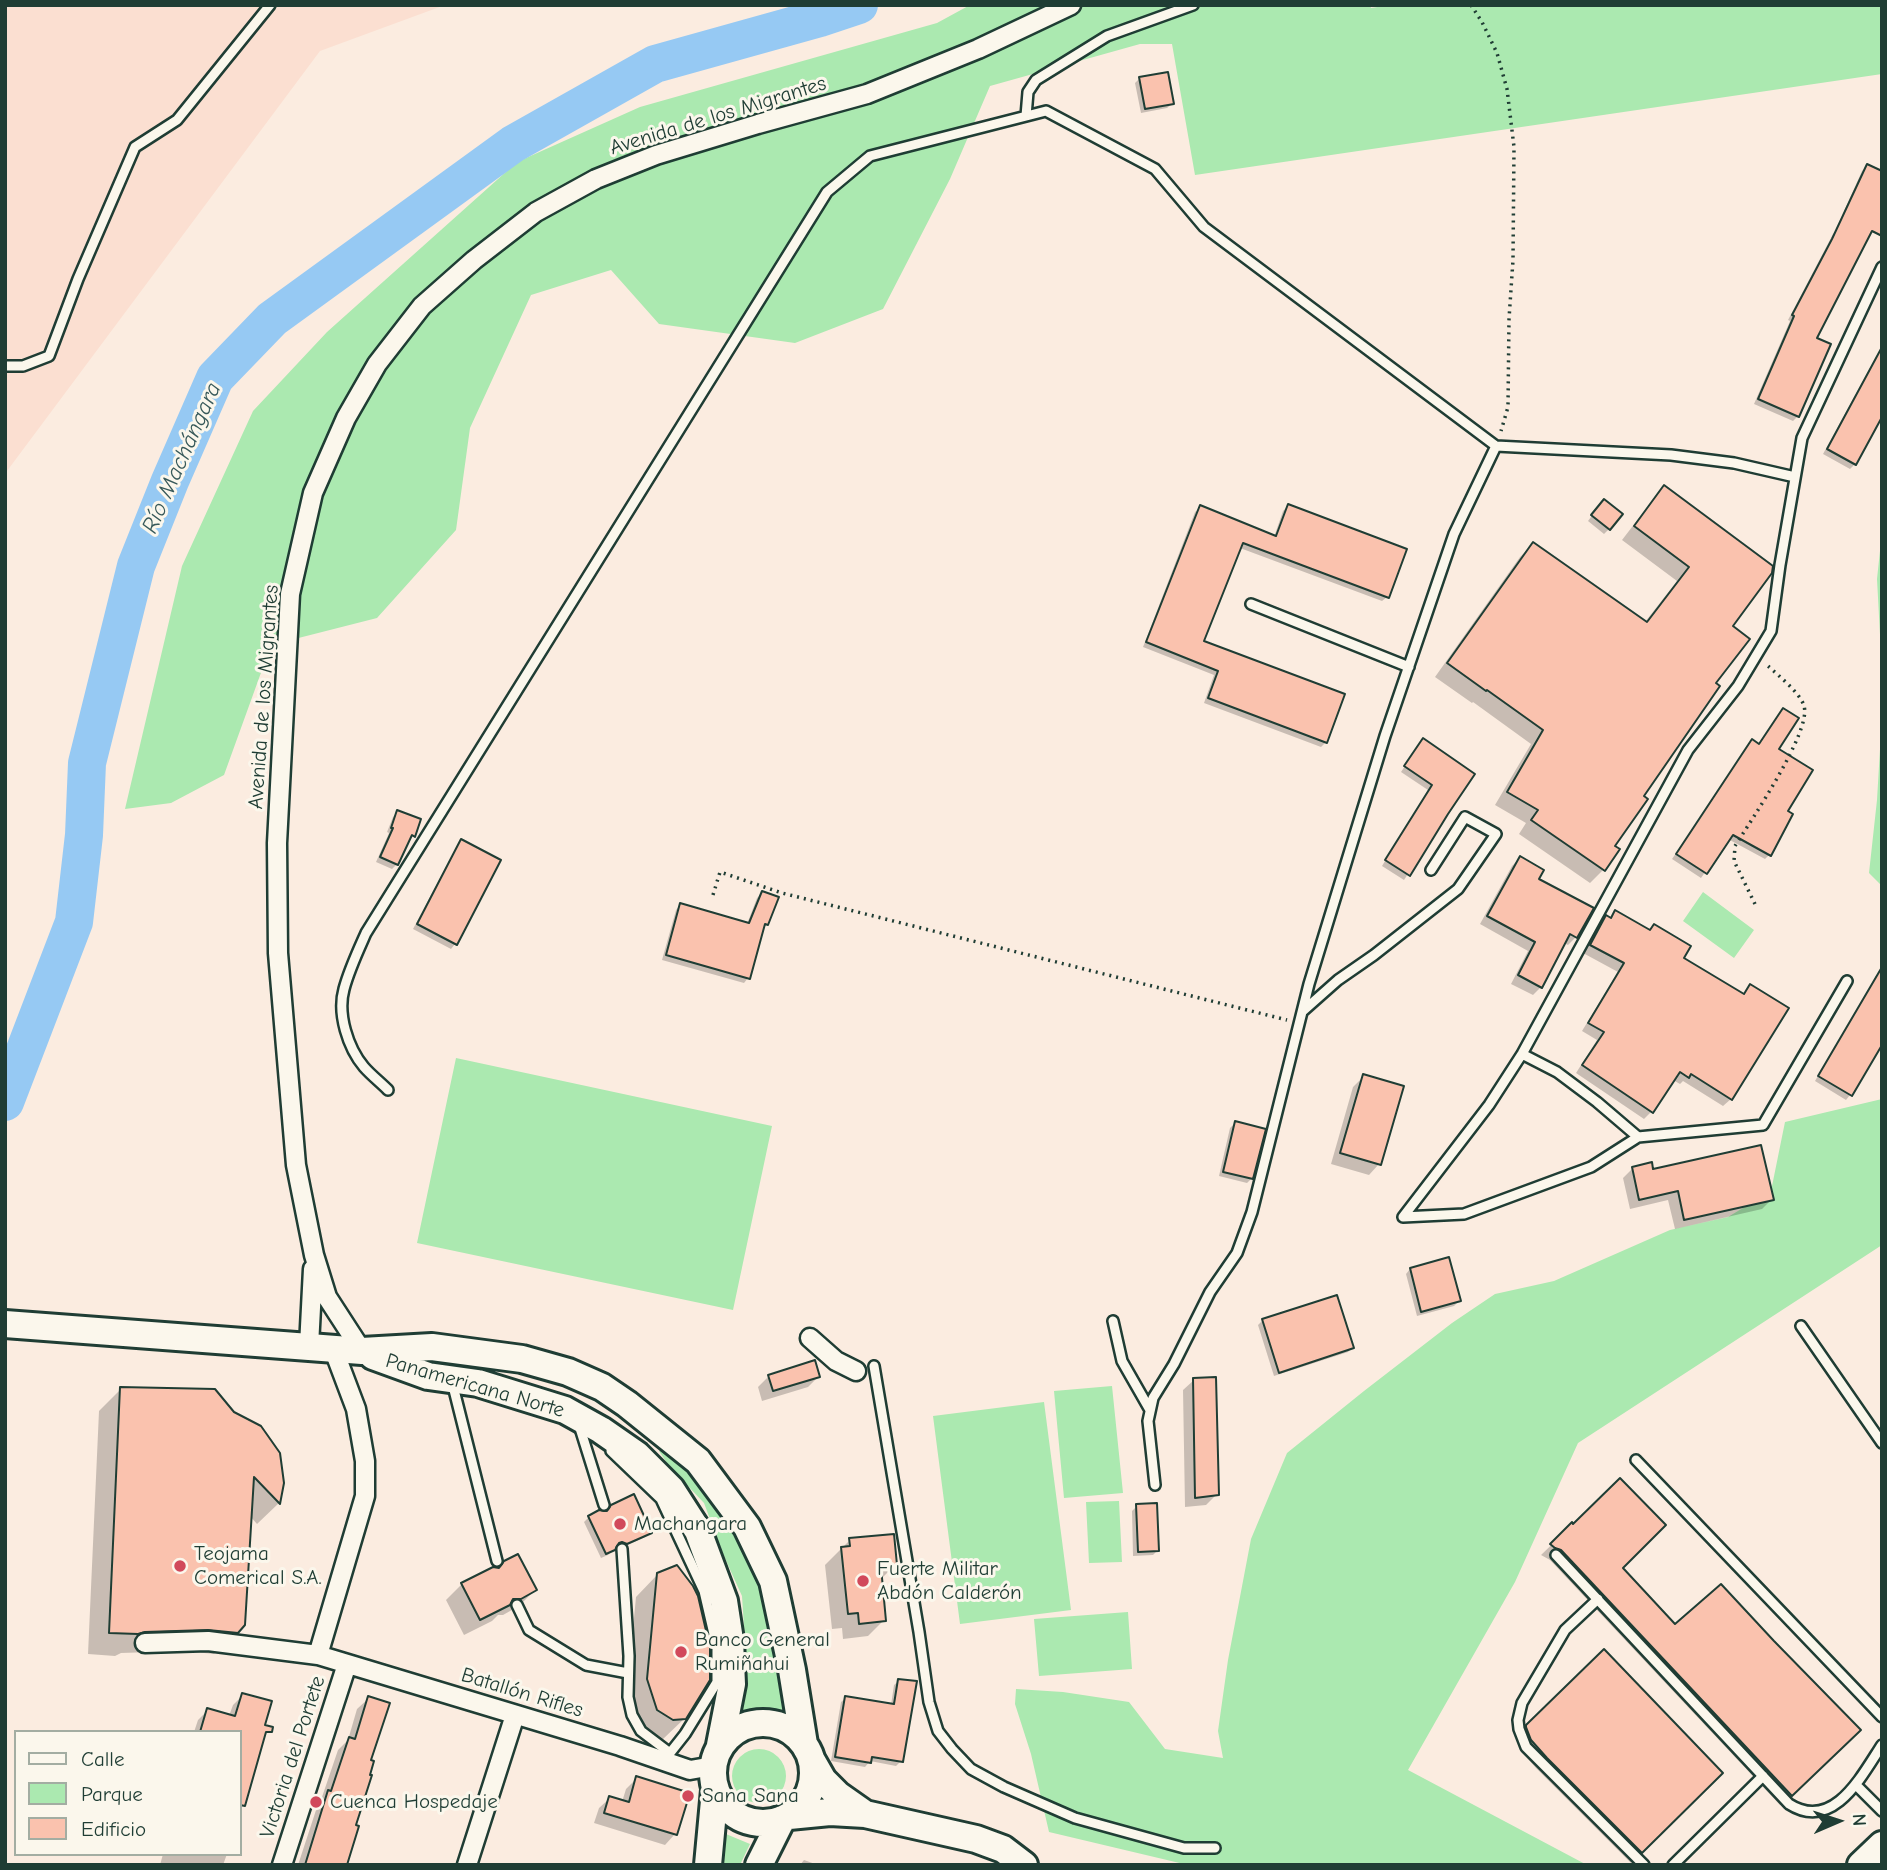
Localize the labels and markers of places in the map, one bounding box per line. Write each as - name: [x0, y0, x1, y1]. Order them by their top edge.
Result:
- place label: Machangara: [634, 1511, 747, 1537]
- marker: Machangara: [612, 1516, 628, 1532]
- place label: Teojama Comerical S.A.: [194, 1541, 322, 1591]
- place label: Fuerte Militar Abdón Calderón: [877, 1556, 1022, 1606]
- marker: Teojama Comerical S.A.: [172, 1558, 188, 1574]
- marker: Fuerte Militar Abdón Calderón: [855, 1573, 871, 1589]
- place label: Banco General Rumiñahui: [695, 1627, 830, 1677]
- marker: Banco General Rumiñahui: [673, 1644, 689, 1660]
- place label: Sana Sana: [702, 1783, 799, 1809]
- marker: Sana Sana: [680, 1788, 696, 1804]
- place label: Cuenca Hospedaje: [330, 1789, 498, 1815]
- marker: Cuenca Hospedaje: [308, 1794, 324, 1810]

